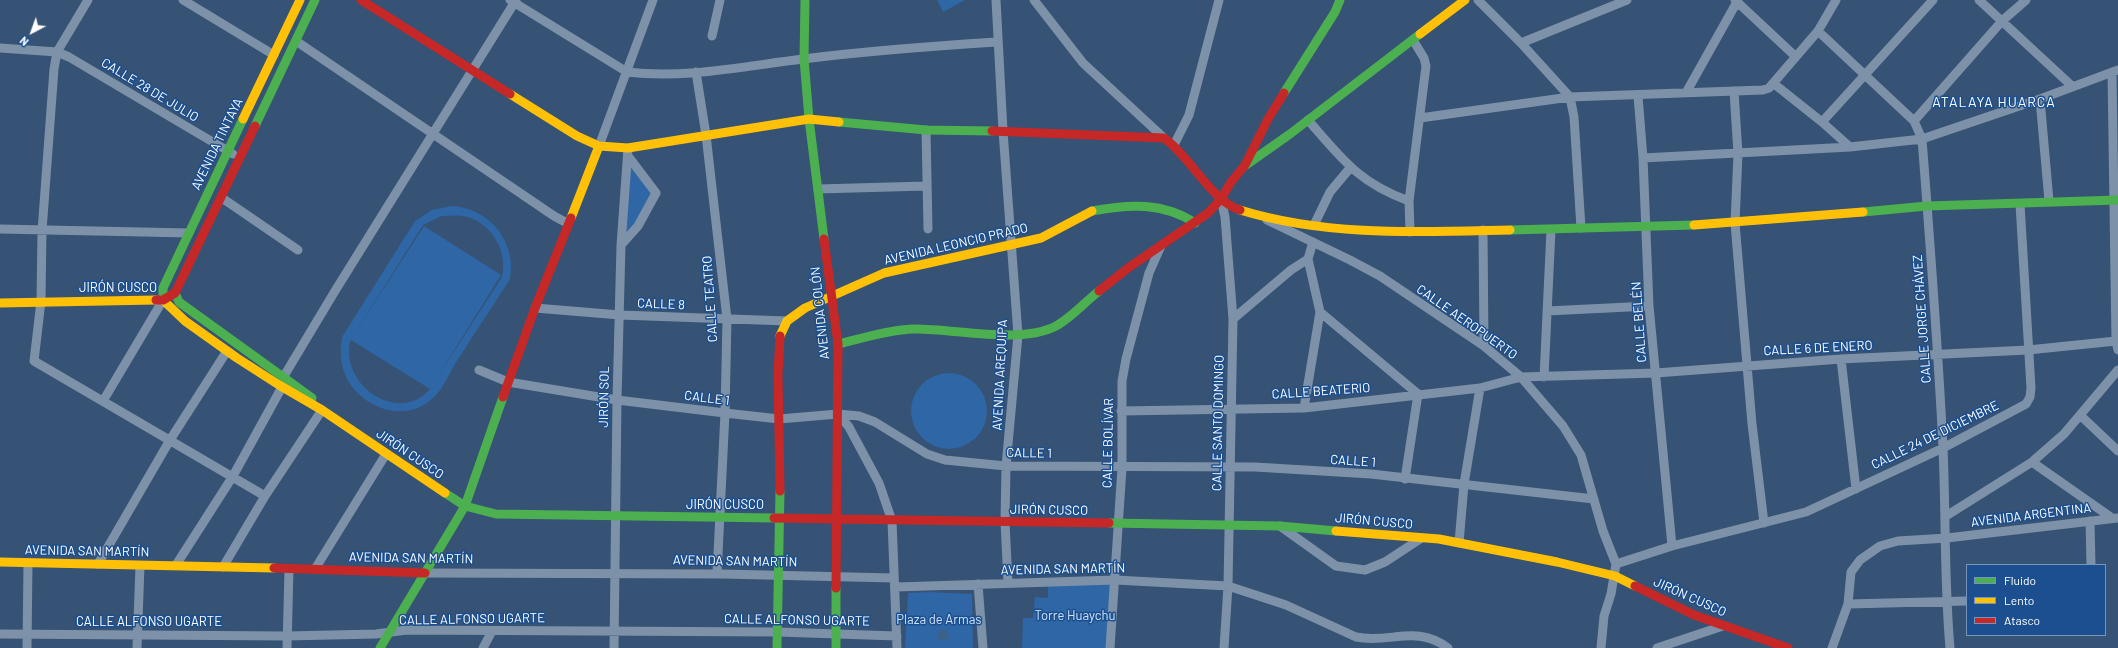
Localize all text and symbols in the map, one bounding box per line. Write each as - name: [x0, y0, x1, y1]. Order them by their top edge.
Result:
- north arrow: [12, 12, 52, 52]
- text: N: [17, 34, 31, 49]
- street label: CALLE 28 DE JULIO: [99, 55, 201, 125]
- district label: ATALAYA HUARCA: [1932, 94, 2056, 110]
- street label: AVENIDA TINTAYA: [188, 95, 246, 193]
- street label: AVENIDA LEONCIO PRADO: [883, 220, 1029, 268]
- street label: CALLE JORGE CHÁVEZ: [1910, 254, 1934, 384]
- street label: CALLE TEATRO: [699, 255, 721, 343]
- street label: AVENIDA COLÓN: [807, 266, 833, 360]
- street label: JIRÓN CUSCO: [79, 280, 157, 296]
- street label: CALLE AEROPUERTO: [1414, 281, 1520, 363]
- street label: CALLE BELÉN: [1628, 281, 1650, 363]
- street label: CALLE 8: [637, 295, 685, 313]
- street label: AVENIDA AREQUIPA: [989, 319, 1011, 431]
- street label: CALLE 6 DE ENERO: [1763, 337, 1873, 359]
- street label: CALLE SANTO DOMINGO: [1209, 355, 1227, 491]
- street label: JIRÓN SOL: [596, 366, 612, 428]
- street label: CALLE BEATERIO: [1271, 380, 1371, 402]
- street label: CALLE 1: [683, 387, 731, 409]
- street label: CALLE 24 DE DICIEMBRE: [1869, 397, 2001, 473]
- street label: CALLE BOLÍVAR: [1099, 398, 1117, 488]
- street label: JIRÓN CUSCO: [373, 426, 447, 482]
- street label: CALLE 1: [1006, 445, 1052, 461]
- street label: CALLE 1: [1330, 452, 1376, 470]
- street label: JIRÓN CUSCO: [686, 497, 764, 513]
- street label: AVENIDA ARGENTINA: [1970, 500, 2092, 530]
- street label: JIRÓN CUSCO: [1010, 502, 1088, 518]
- street label: JIRÓN CUSCO: [1334, 510, 1414, 532]
- street label: AVENIDA SAN MARTÍN: [25, 542, 149, 560]
- street label: AVENIDA SAN MARTÍN: [349, 549, 473, 567]
- street label: AVENIDA SAN MARTÍN: [673, 552, 797, 570]
- street label: AVENIDA SAN MARTÍN: [1001, 560, 1125, 578]
- legend: [1966, 564, 2106, 636]
- text: Fluido: [2004, 573, 2036, 587]
- street label: JIRÓN CUSCO: [1651, 574, 1729, 620]
- text: Lento: [2004, 593, 2034, 607]
- park label: Torre Huaychu: [1034, 608, 1116, 624]
- street label: CALLE ALFONSO UGARTE: [399, 610, 545, 628]
- street label: CALLE ALFONSO UGARTE: [724, 611, 870, 629]
- park label: Plaza de Armas: [896, 612, 982, 628]
- text: Atasco: [2004, 613, 2040, 627]
- street label: CALLE ALFONSO UGARTE: [76, 614, 222, 630]

